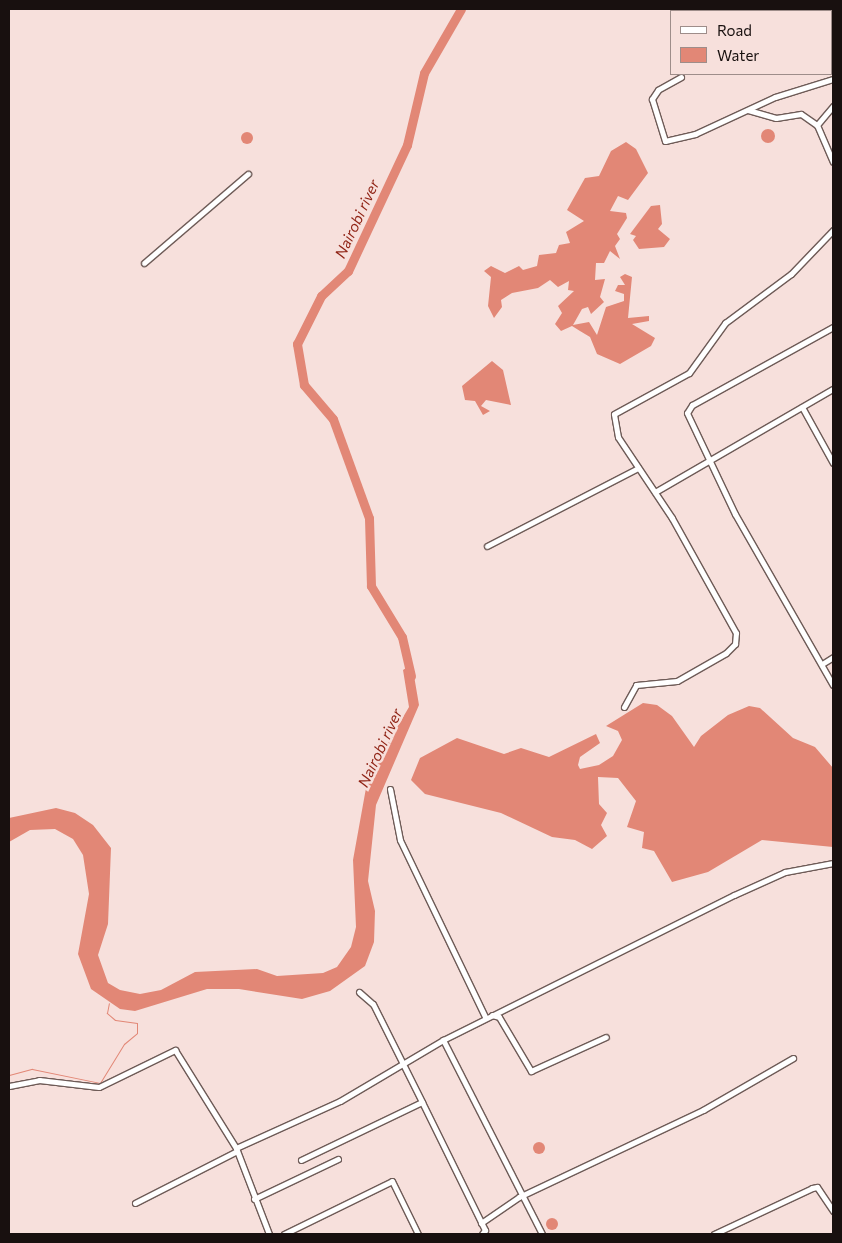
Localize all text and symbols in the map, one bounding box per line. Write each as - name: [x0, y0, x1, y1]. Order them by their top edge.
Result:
- legend: [670, 10, 832, 75]
- text: Road: [717, 21, 752, 39]
- text: Water: [717, 46, 759, 64]
- water label: Nairobi river: [331, 177, 383, 261]
- water label: Nairobi river: [354, 706, 406, 790]

